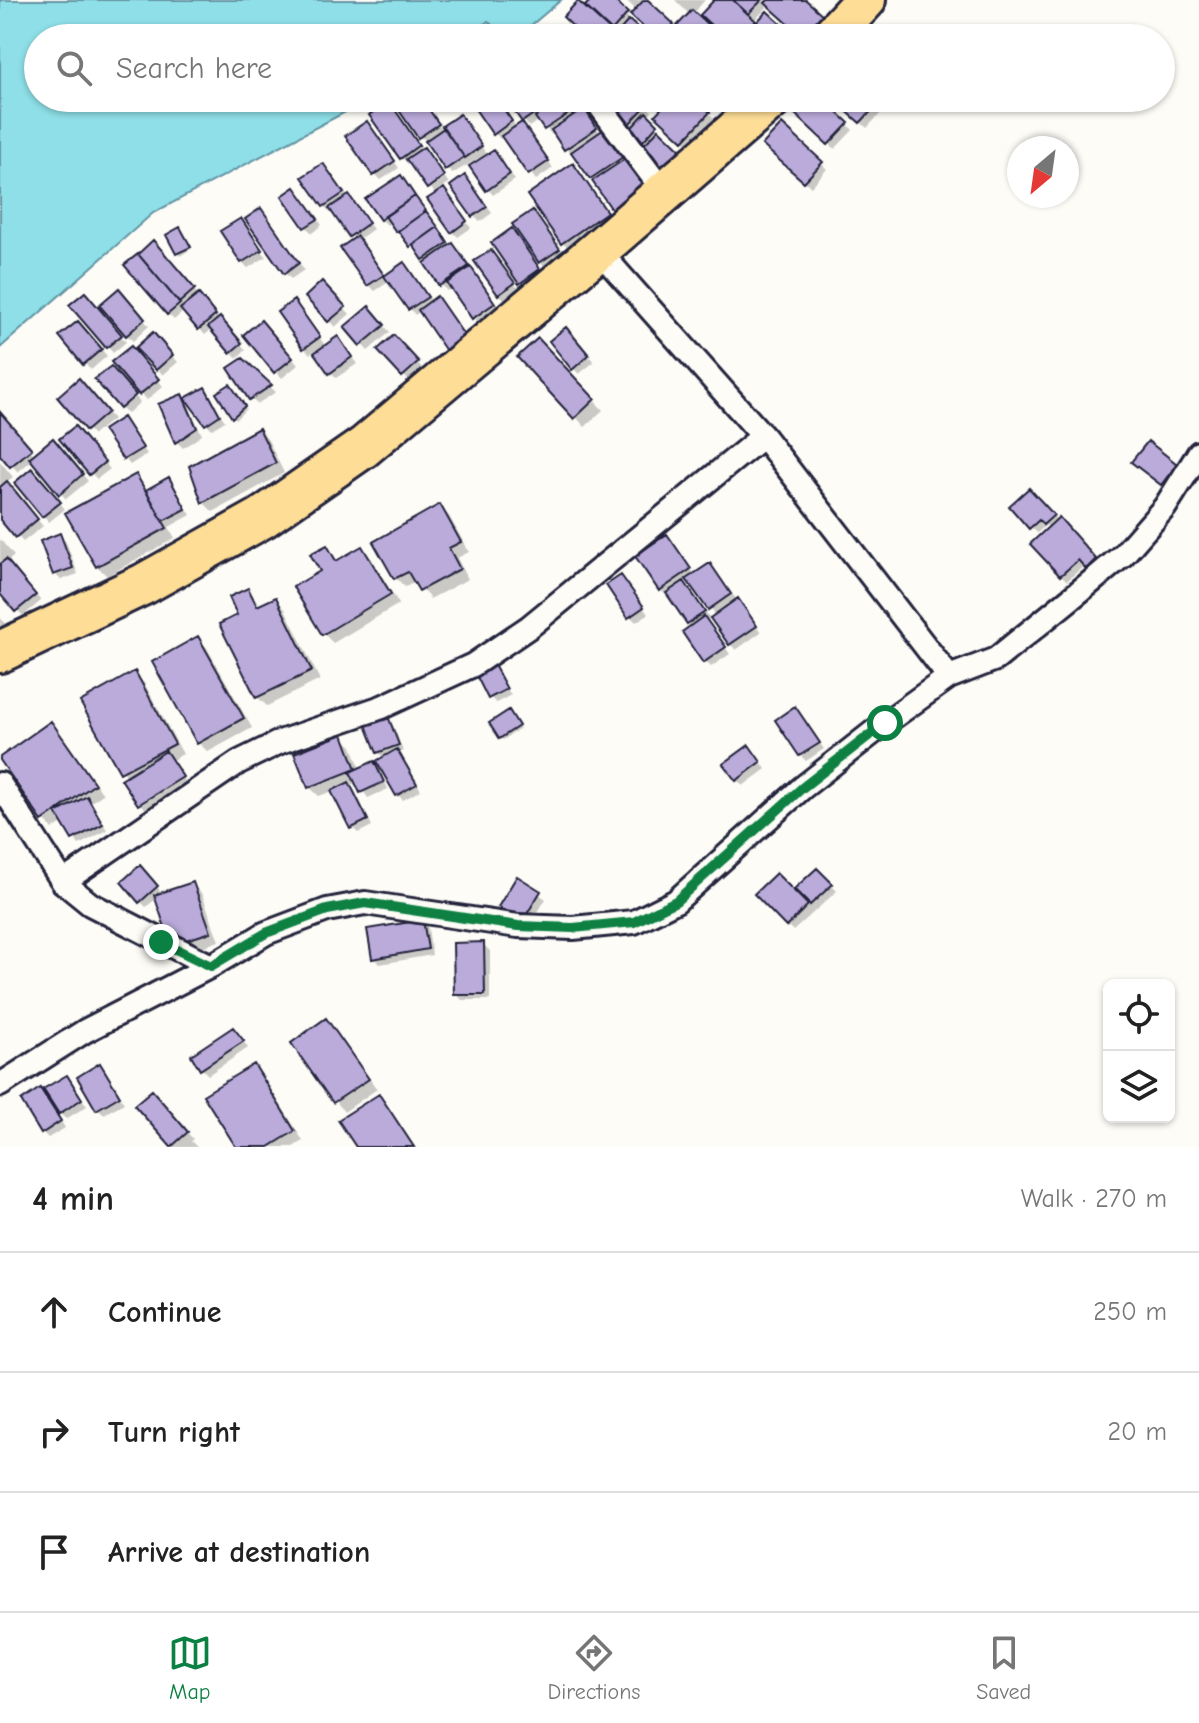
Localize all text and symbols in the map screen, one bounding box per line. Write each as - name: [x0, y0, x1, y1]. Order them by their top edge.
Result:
- search box: [24, 24, 1175, 112]
- icon: search: [52, 46, 96, 90]
- text: Search here: [116, 51, 272, 86]
- north arrow: [1007, 136, 1079, 208]
- route start: [867, 705, 903, 741]
- route end: [143, 924, 179, 960]
- map controls: [1103, 979, 1175, 1123]
- button: locate: [1103, 979, 1175, 1051]
- button: layers: [1103, 1051, 1175, 1123]
- text: 4 min: [32, 1179, 114, 1219]
- text: Walk · 270 m: [1021, 1184, 1167, 1214]
- icon: ahead: [32, 1290, 76, 1334]
- text: Continue: [108, 1295, 222, 1330]
- text: 250 m: [1093, 1297, 1167, 1327]
- icon: right: [32, 1410, 76, 1454]
- text: Turn right: [108, 1415, 240, 1450]
- text: 20 m: [1107, 1417, 1167, 1447]
- icon: arrive: [32, 1530, 76, 1574]
- text: Arrive at destination: [108, 1535, 370, 1570]
- tab: Map: [168, 1631, 212, 1705]
- tab: Directions: [548, 1631, 641, 1705]
- tab: Saved: [976, 1631, 1031, 1705]

